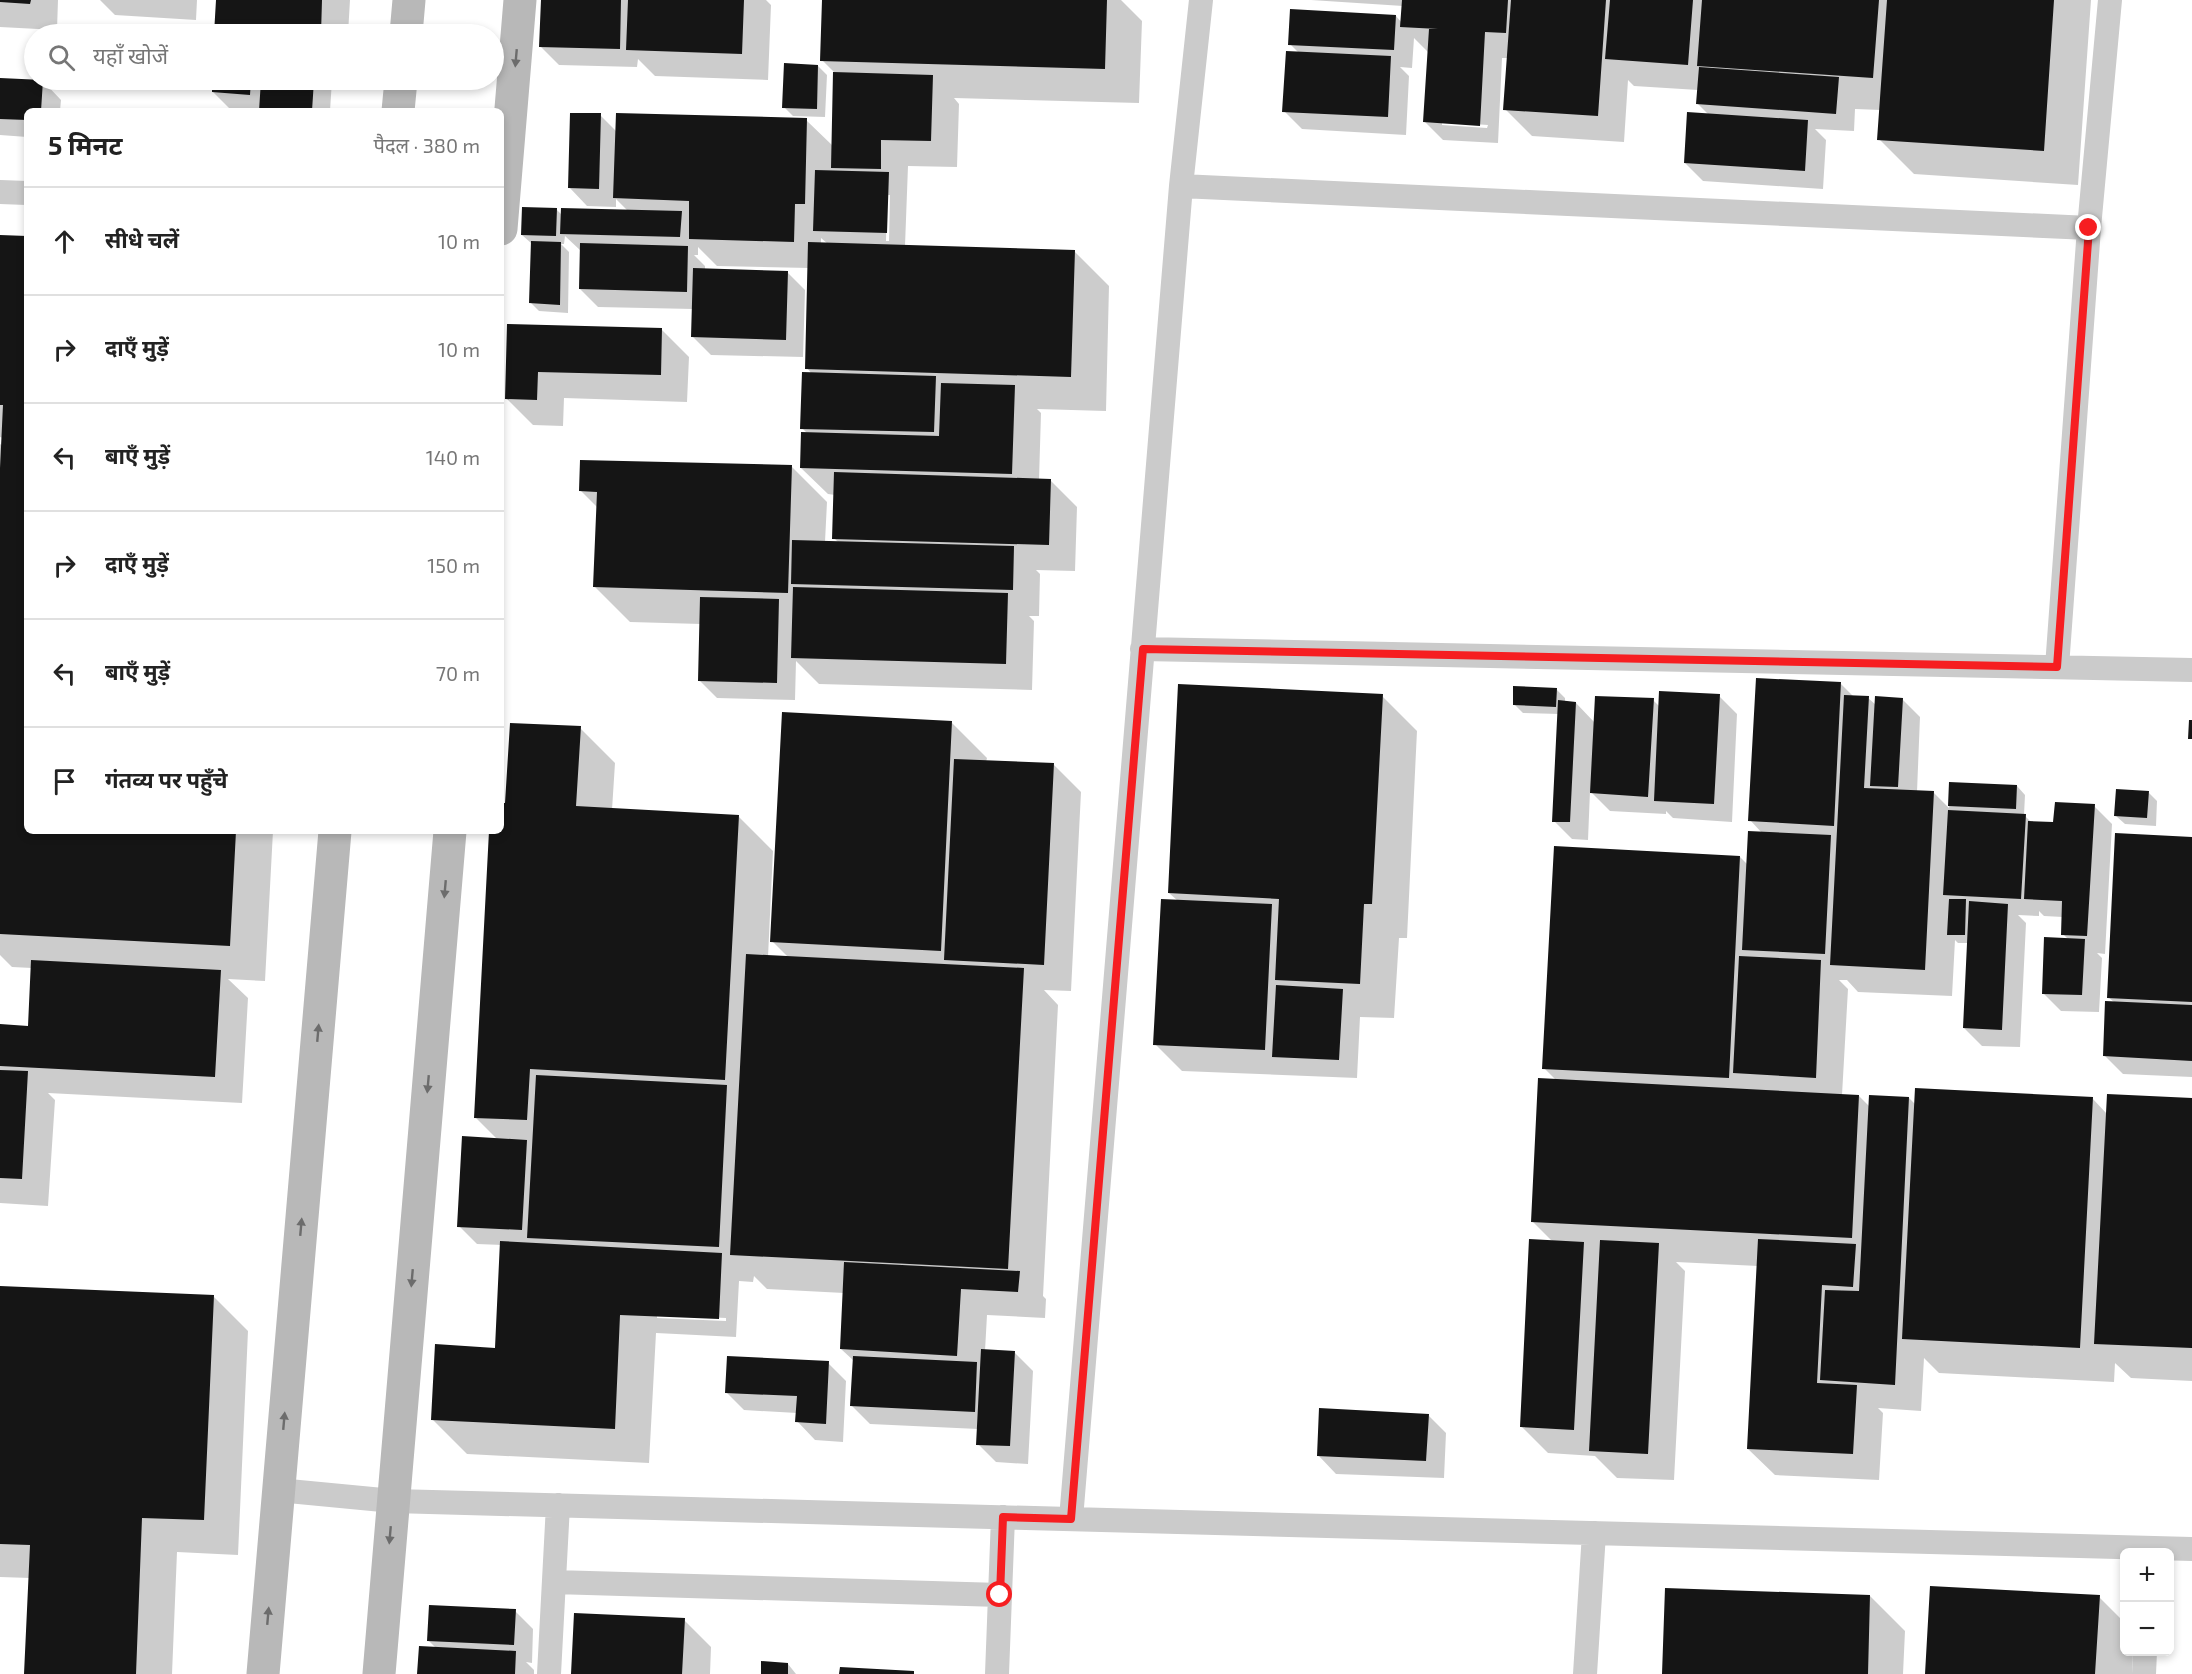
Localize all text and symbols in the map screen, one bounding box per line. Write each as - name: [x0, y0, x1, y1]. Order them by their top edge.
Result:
- search box: [24, 24, 504, 90]
- icon: search: [45, 41, 78, 74]
- text: यहाँ खोजें: [93, 42, 168, 68]
- one-way arrow: [511, 49, 520, 68]
- text: 5 मिनट: [48, 129, 123, 160]
- text: पैदल · 380 m: [374, 133, 480, 157]
- route end: [2075, 214, 2101, 240]
- icon: ahead: [48, 225, 81, 258]
- text: सीधे चलें: [105, 226, 179, 252]
- text: 10 m: [438, 229, 480, 253]
- icon: right: [48, 333, 81, 366]
- text: दाएँ मुड़ें: [105, 334, 169, 360]
- text: 10 m: [438, 337, 480, 361]
- icon: left: [48, 441, 81, 474]
- text: बाएँ मुड़ें: [105, 442, 170, 468]
- text: 140 m: [426, 445, 480, 469]
- icon: right: [48, 549, 81, 582]
- text: दाएँ मुड़ें: [105, 550, 169, 576]
- text: 150 m: [427, 553, 480, 577]
- icon: left: [48, 657, 81, 690]
- text: बाएँ मुड़ें: [105, 658, 170, 684]
- text: 70 m: [436, 661, 480, 685]
- icon: arrive: [48, 765, 81, 798]
- text: गंतव्य पर पहुँचे: [105, 766, 228, 792]
- one-way arrow: [440, 880, 450, 899]
- one-way arrow: [313, 1023, 323, 1042]
- one-way arrow: [424, 1074, 433, 1093]
- one-way arrow: [296, 1218, 306, 1237]
- one-way arrow: [407, 1268, 417, 1287]
- one-way arrow: [279, 1412, 289, 1431]
- one-way arrow: [385, 1526, 395, 1545]
- map controls: [2120, 1548, 2174, 1656]
- button: +: [2120, 1548, 2174, 1602]
- route start: [986, 1581, 1012, 1607]
- button: −: [2120, 1602, 2174, 1656]
- one-way arrow: [263, 1606, 273, 1625]

